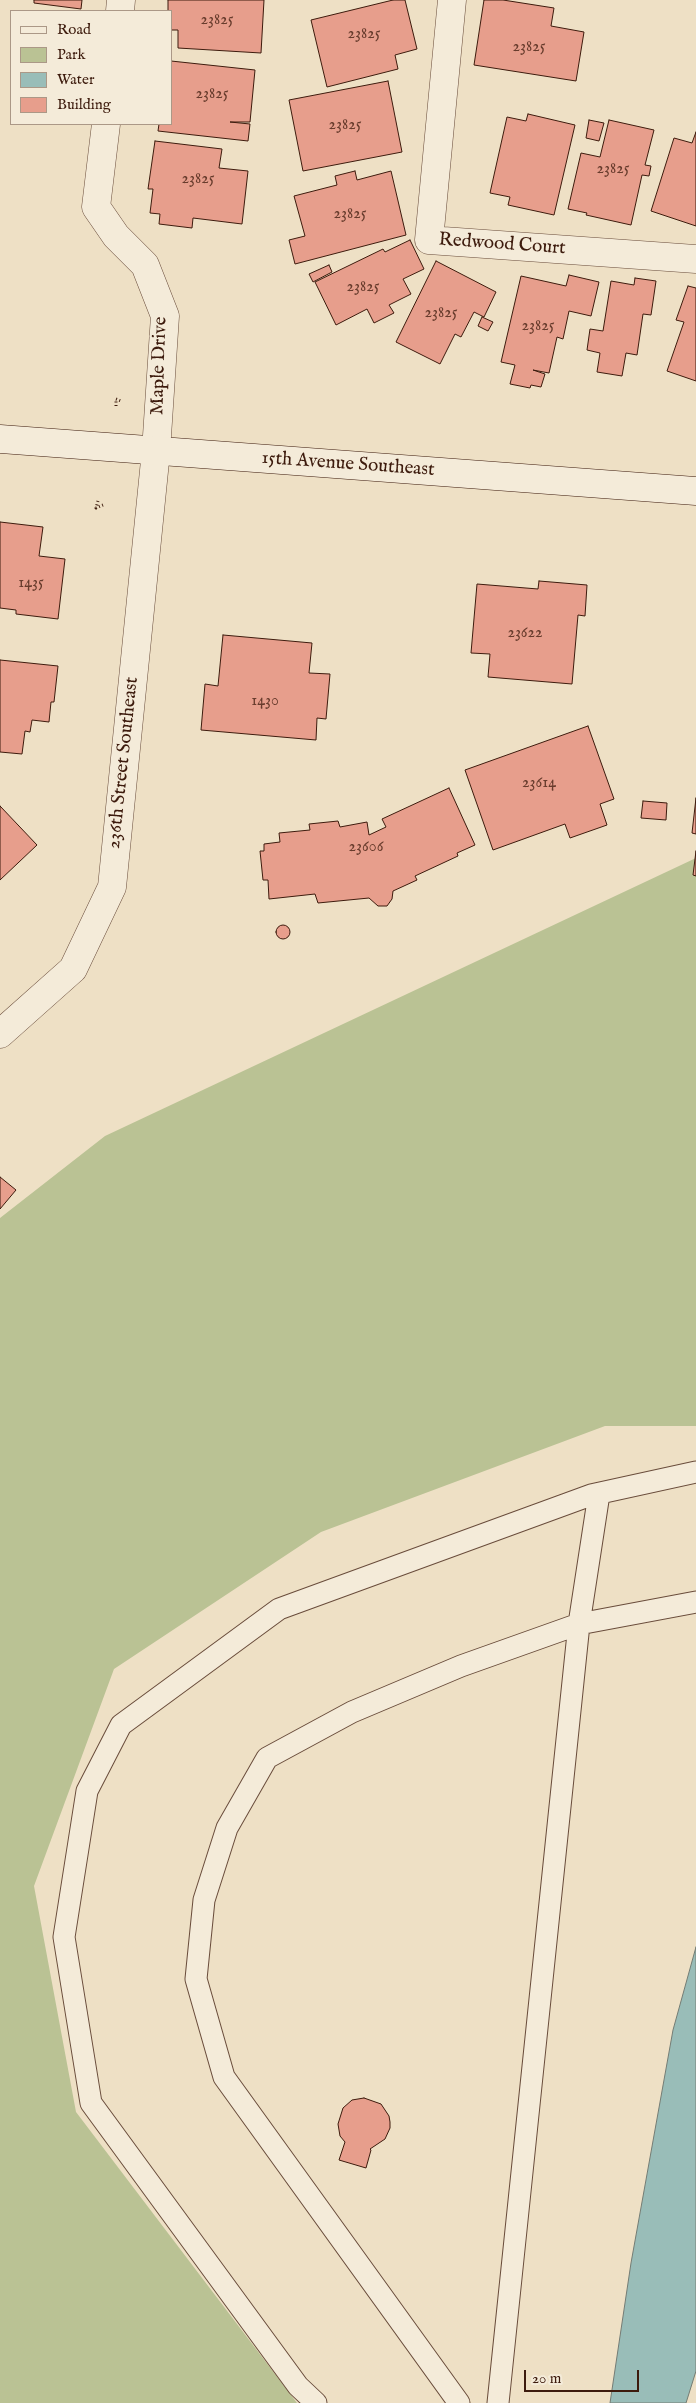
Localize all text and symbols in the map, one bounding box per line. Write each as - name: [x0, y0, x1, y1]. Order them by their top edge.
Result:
- legend: [10, 10, 172, 125]
- house number: 23825: [200, 11, 234, 31]
- text: Road: [57, 20, 91, 39]
- house number: 23825: [347, 25, 381, 45]
- house number: 23825: [512, 38, 546, 58]
- text: Park: [57, 45, 86, 64]
- text: Water: [57, 70, 94, 89]
- house number: 23825: [195, 85, 229, 105]
- text: Building: [57, 95, 111, 114]
- house number: 23825: [328, 116, 362, 136]
- house number: 23825: [596, 160, 630, 180]
- house number: 23825: [181, 170, 215, 190]
- house number: 23825: [333, 205, 367, 225]
- street label: Redwood Court: [438, 229, 566, 261]
- house number: 23825: [346, 278, 380, 298]
- house number: 23825: [424, 304, 458, 324]
- street label: Maple Drive: [147, 316, 173, 416]
- house number: 23825: [521, 317, 555, 337]
- street label: 15th Avenue Southeast: [261, 448, 435, 482]
- house number: 1435: [18, 574, 44, 594]
- house number: 23622: [507, 624, 543, 644]
- street label: 236th Street Southeast: [104, 676, 144, 850]
- house number: 1430: [251, 692, 279, 712]
- house number: 23614: [522, 774, 556, 794]
- house number: 23606: [349, 838, 383, 858]
- scale bar: [526, 2360, 641, 2392]
- text: 20 m: [532, 2369, 561, 2388]

